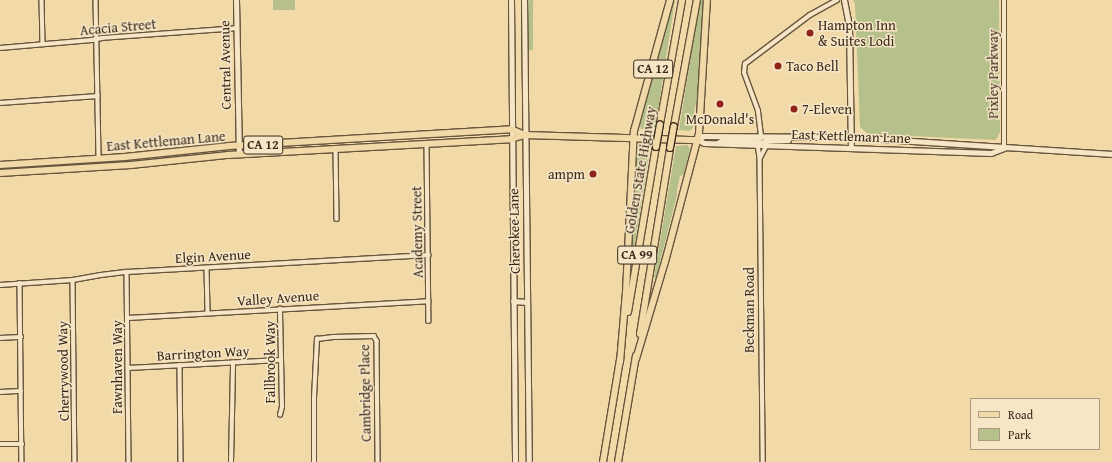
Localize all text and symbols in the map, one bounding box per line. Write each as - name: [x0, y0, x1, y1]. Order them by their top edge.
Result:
- street label: Acacia Street: [79, 15, 157, 39]
- place label: Hampton Inn & Suites Lodi: [818, 17, 896, 50]
- street label: Central Avenue: [216, 20, 234, 110]
- marker: Hampton Inn & Suites Lodi: [805, 28, 815, 38]
- street label: Pixley Parkway: [985, 29, 1001, 119]
- road number: CA 12: [633, 58, 673, 80]
- place label: Taco Bell: [786, 58, 839, 74]
- marker: Taco Bell: [773, 61, 783, 71]
- marker: McDonald's: [715, 99, 725, 109]
- place label: 7-Eleven: [802, 101, 852, 117]
- marker: 7-Eleven: [789, 104, 799, 114]
- street label: Golden State Highway: [621, 105, 659, 235]
- place label: McDonald's: [686, 111, 754, 127]
- street label: East Kettleman Lane: [791, 126, 911, 146]
- street label: East Kettleman Lane: [106, 127, 226, 155]
- road number: CA 12: [243, 134, 283, 156]
- place label: ampm: [548, 166, 585, 182]
- marker: ampm: [588, 169, 598, 179]
- street label: Academy Street: [408, 186, 426, 278]
- street label: Cherokee Lane: [505, 188, 523, 274]
- road number: CA 99: [617, 244, 657, 266]
- street label: Elgin Avenue: [175, 246, 251, 266]
- street label: Beckman Road: [741, 267, 757, 353]
- street label: Valley Avenue: [236, 287, 320, 309]
- street label: Fawnhaven Way: [109, 320, 125, 414]
- street label: Cherrywood Way: [54, 321, 72, 421]
- street label: Fallbrook Way: [262, 321, 278, 403]
- street label: Barrington Way: [156, 342, 250, 364]
- street label: Cambridge Place: [356, 344, 374, 442]
- legend: [970, 398, 1100, 450]
- text: Road: [1008, 406, 1033, 423]
- text: Park: [1008, 426, 1031, 443]

